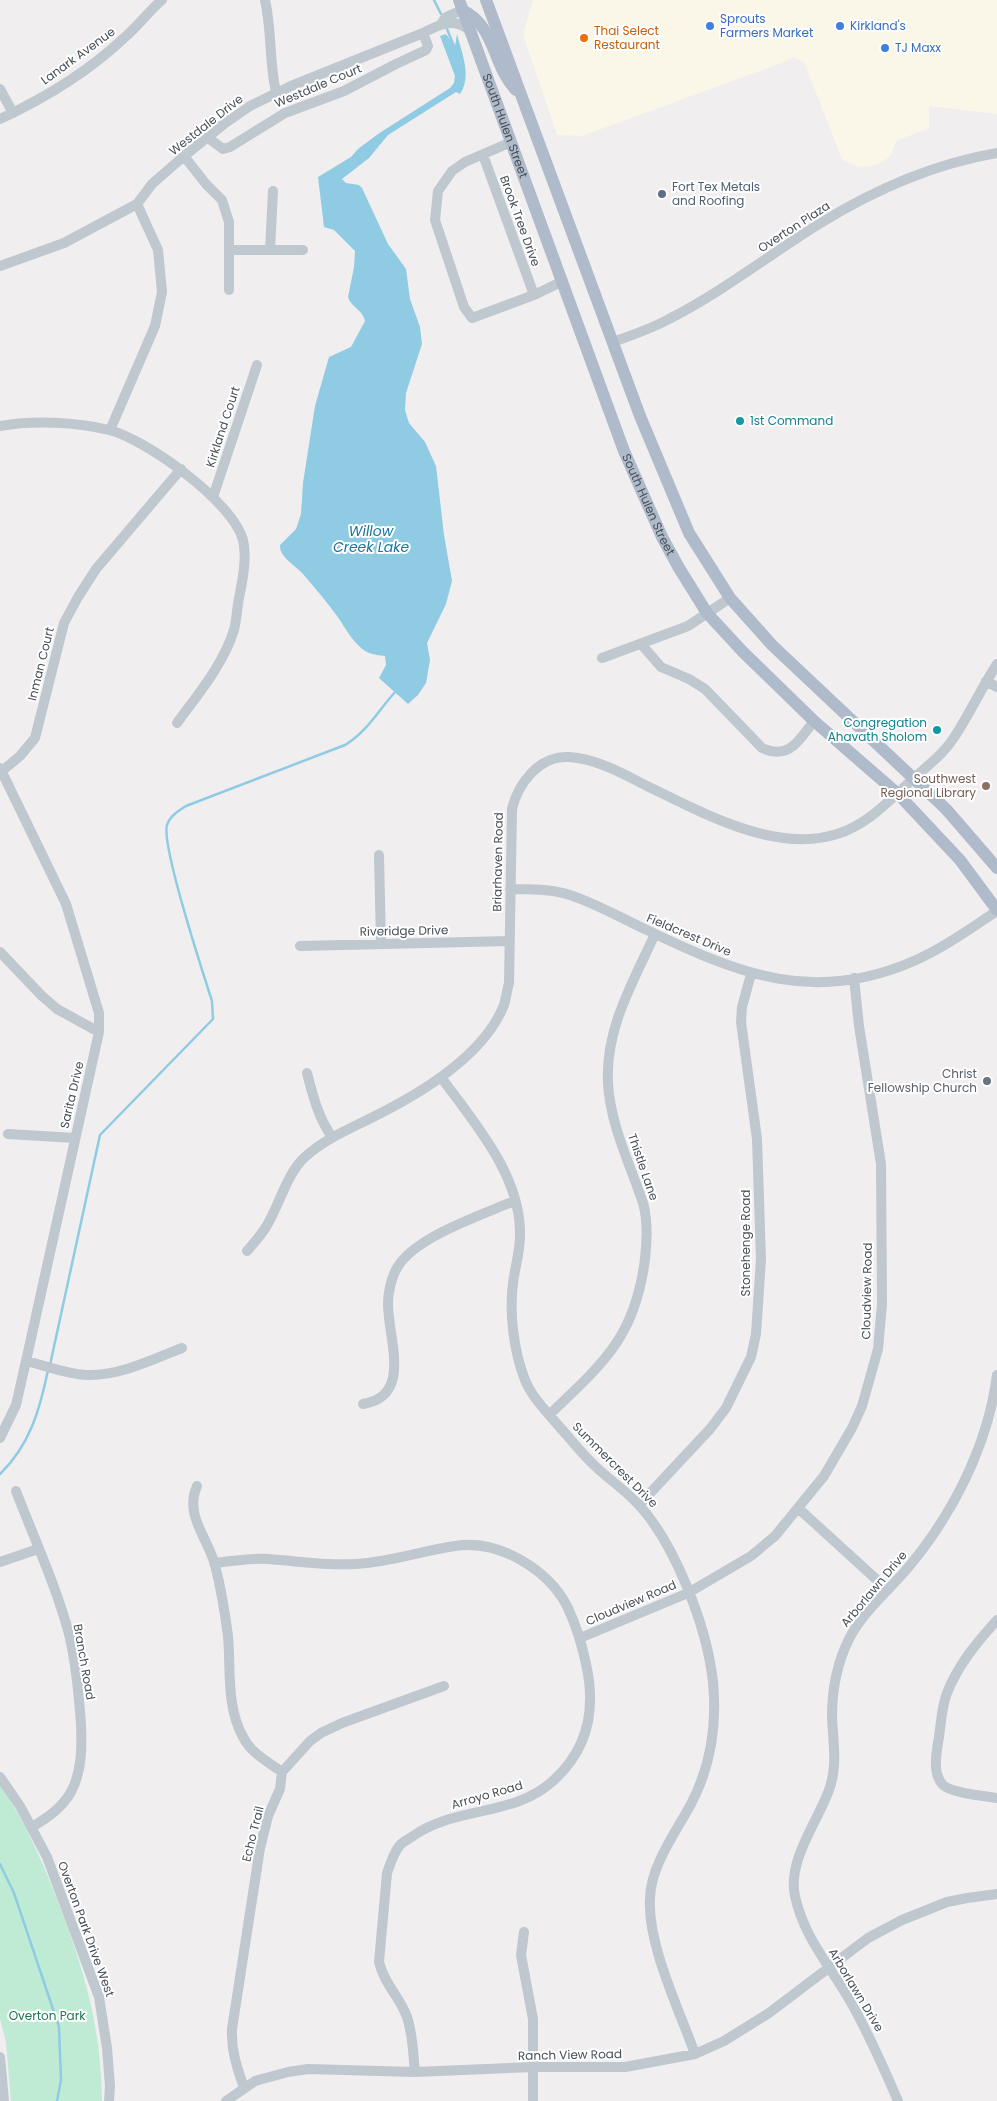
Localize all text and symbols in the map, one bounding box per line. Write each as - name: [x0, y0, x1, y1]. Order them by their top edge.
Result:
- place label: Sprouts Farmers Market: [720, 10, 813, 41]
- place label: Kirkland's: [850, 17, 906, 34]
- marker: Sprouts Farmers Market: [704, 20, 716, 32]
- marker: Kirkland's: [834, 20, 846, 32]
- place label: Thai Select Restaurant: [594, 22, 660, 53]
- street label: Lanark Avenue: [37, 23, 118, 88]
- marker: Thai Select Restaurant: [578, 32, 590, 44]
- place label: TJ Maxx: [895, 39, 941, 56]
- marker: TJ Maxx: [879, 42, 891, 54]
- street label: Westdale Court: [272, 60, 364, 112]
- street label: South Hulen Street: [479, 71, 532, 180]
- street label: Westdale Drive: [165, 90, 246, 159]
- street label: Brook Tree Drive: [496, 173, 545, 269]
- place label: Fort Tex Metals and Roofing: [672, 178, 760, 209]
- marker: Fort Tex Metals and Roofing: [656, 188, 668, 200]
- street label: Overton Plaza: [754, 197, 833, 256]
- street label: Kirkland Court: [201, 384, 244, 470]
- place label: 1st Command: [750, 412, 833, 429]
- marker: 1st Command: [734, 415, 746, 427]
- street label: South Hulen Street: [618, 451, 679, 558]
- water label: Willow Creek Lake: [333, 521, 409, 557]
- street label: Inman Court: [23, 625, 58, 703]
- place label: Congregation Ahavath Sholom: [828, 714, 927, 745]
- marker: Congregation Ahavath Sholom: [931, 724, 943, 736]
- place label: Southwest Regional Library: [881, 770, 976, 801]
- marker: Southwest Regional Library: [980, 780, 992, 792]
- street label: Briarhaven Road: [488, 812, 507, 912]
- street label: Fieldcrest Drive: [644, 909, 734, 960]
- street label: Riveridge Drive: [359, 921, 449, 940]
- street label: Sarita Drive: [56, 1060, 87, 1130]
- place label: Christ Fellowship Church: [868, 1065, 977, 1096]
- marker: Christ Fellowship Church: [981, 1075, 993, 1087]
- street label: Thistle Lane: [624, 1131, 663, 1203]
- street label: Stonehenge Road: [737, 1190, 754, 1296]
- street label: Cloudview Road: [857, 1242, 876, 1340]
- street label: Summercrest Drive: [569, 1418, 662, 1511]
- street label: Arborlawn Drive: [837, 1547, 911, 1630]
- street label: Cloudview Road: [583, 1576, 679, 1629]
- street label: Branch Road: [69, 1623, 100, 1701]
- street label: Arroyo Road: [449, 1776, 525, 1813]
- street label: Echo Trail: [237, 1804, 268, 1864]
- street label: Overton Park Drive West: [54, 1859, 119, 1999]
- street label: Arborlawn Drive: [825, 1945, 888, 2035]
- park label: Overton Park: [9, 2007, 86, 2024]
- street label: Ranch View Road: [518, 2045, 622, 2064]

